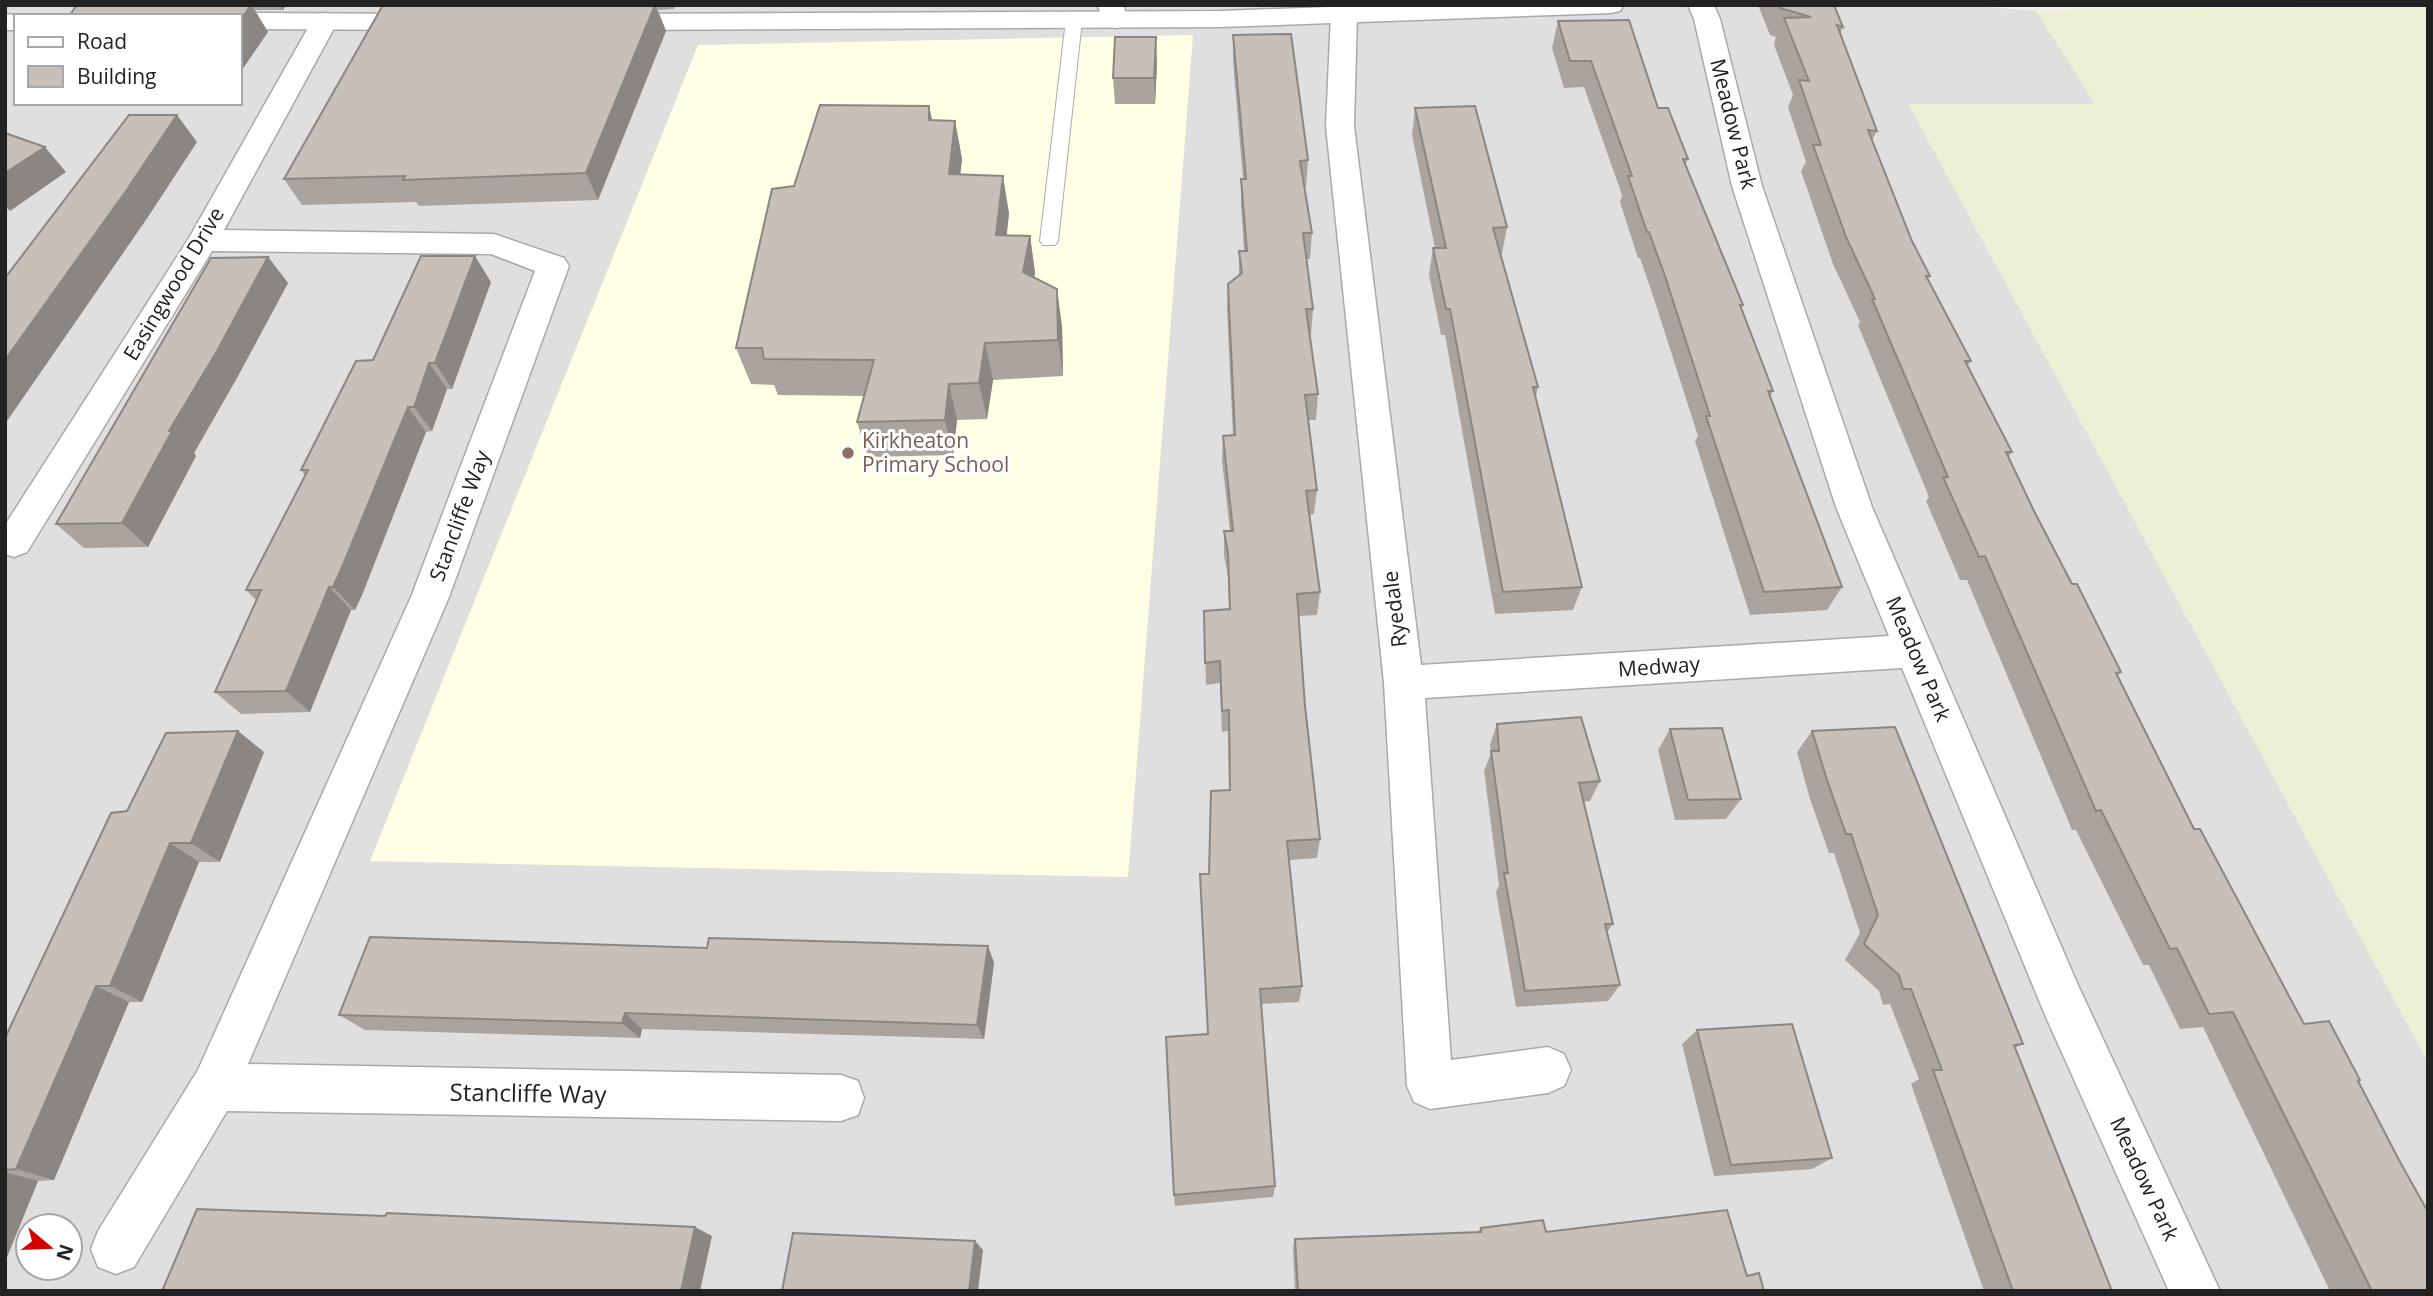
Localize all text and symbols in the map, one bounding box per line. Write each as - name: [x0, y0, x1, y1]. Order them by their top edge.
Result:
- legend: [14, 14, 242, 105]
- text: Road: [77, 27, 127, 55]
- street label: Meadow Park: [1704, 56, 1764, 192]
- text: Building: [77, 62, 156, 90]
- street label: Easingwood Drive: [116, 202, 230, 365]
- place label: Kirkheaton Primary School: [862, 426, 1009, 478]
- marker: Kirkheaton Primary School: [840, 445, 856, 461]
- street label: Stancliffe Way: [422, 446, 496, 585]
- street label: Ryedale: [1375, 569, 1413, 649]
- street label: Meadow Park: [1880, 592, 1958, 726]
- street label: Medway: [1617, 649, 1701, 683]
- street label: Stancliffe Way: [449, 1075, 608, 1110]
- street label: Meadow Park: [2104, 1112, 2186, 1245]
- north arrow: [14, 1212, 84, 1282]
- text: N: [50, 1241, 80, 1264]

